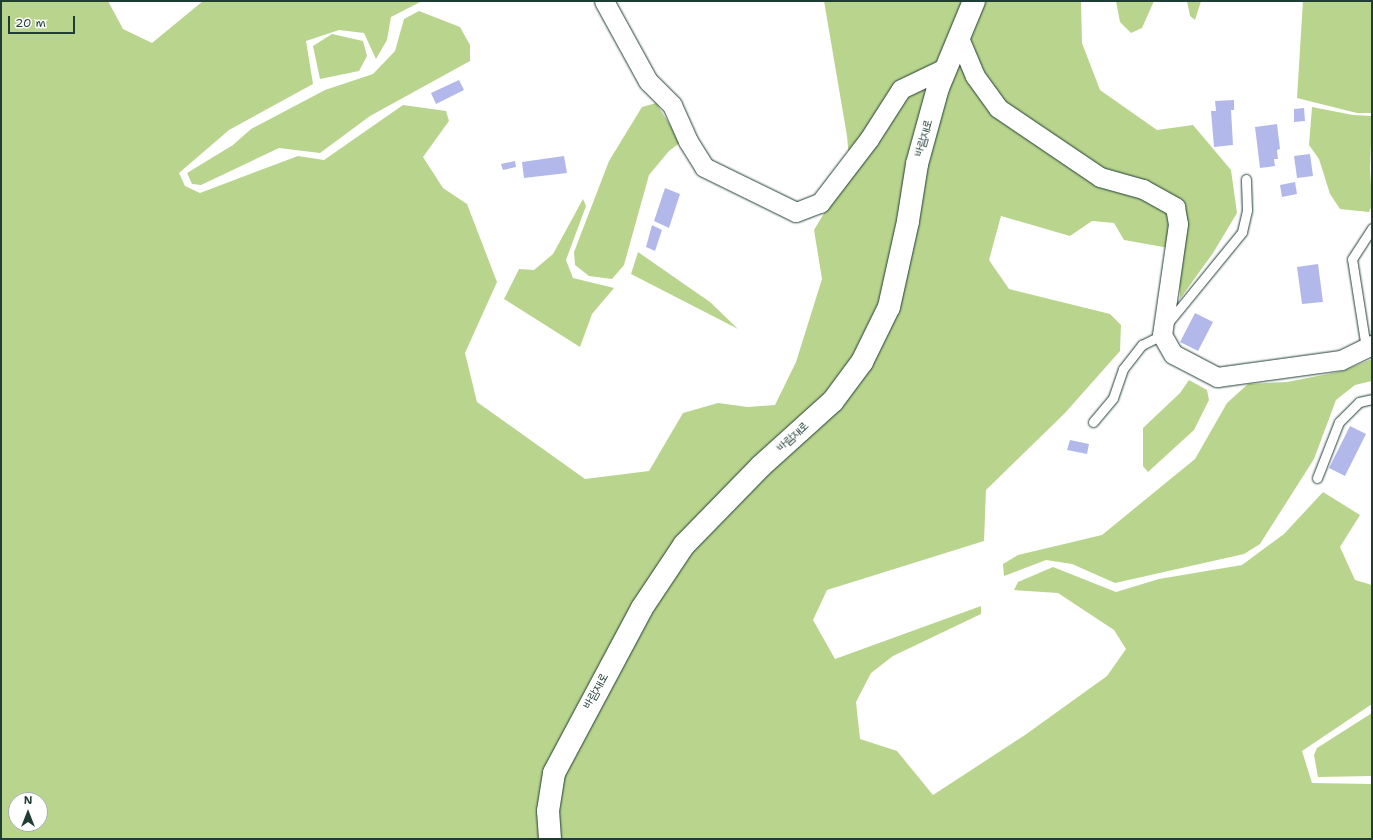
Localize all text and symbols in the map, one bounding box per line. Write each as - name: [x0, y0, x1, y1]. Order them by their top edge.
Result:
- scale bar: [10, 8, 77, 34]
- text: 20 m: [15, 15, 46, 31]
- street label: 바람재로: [912, 117, 936, 159]
- street label: 바람재로: [774, 419, 812, 455]
- street label: 바람재로: [580, 671, 612, 711]
- north arrow: [8, 792, 48, 832]
- text: N: [24, 793, 32, 808]

